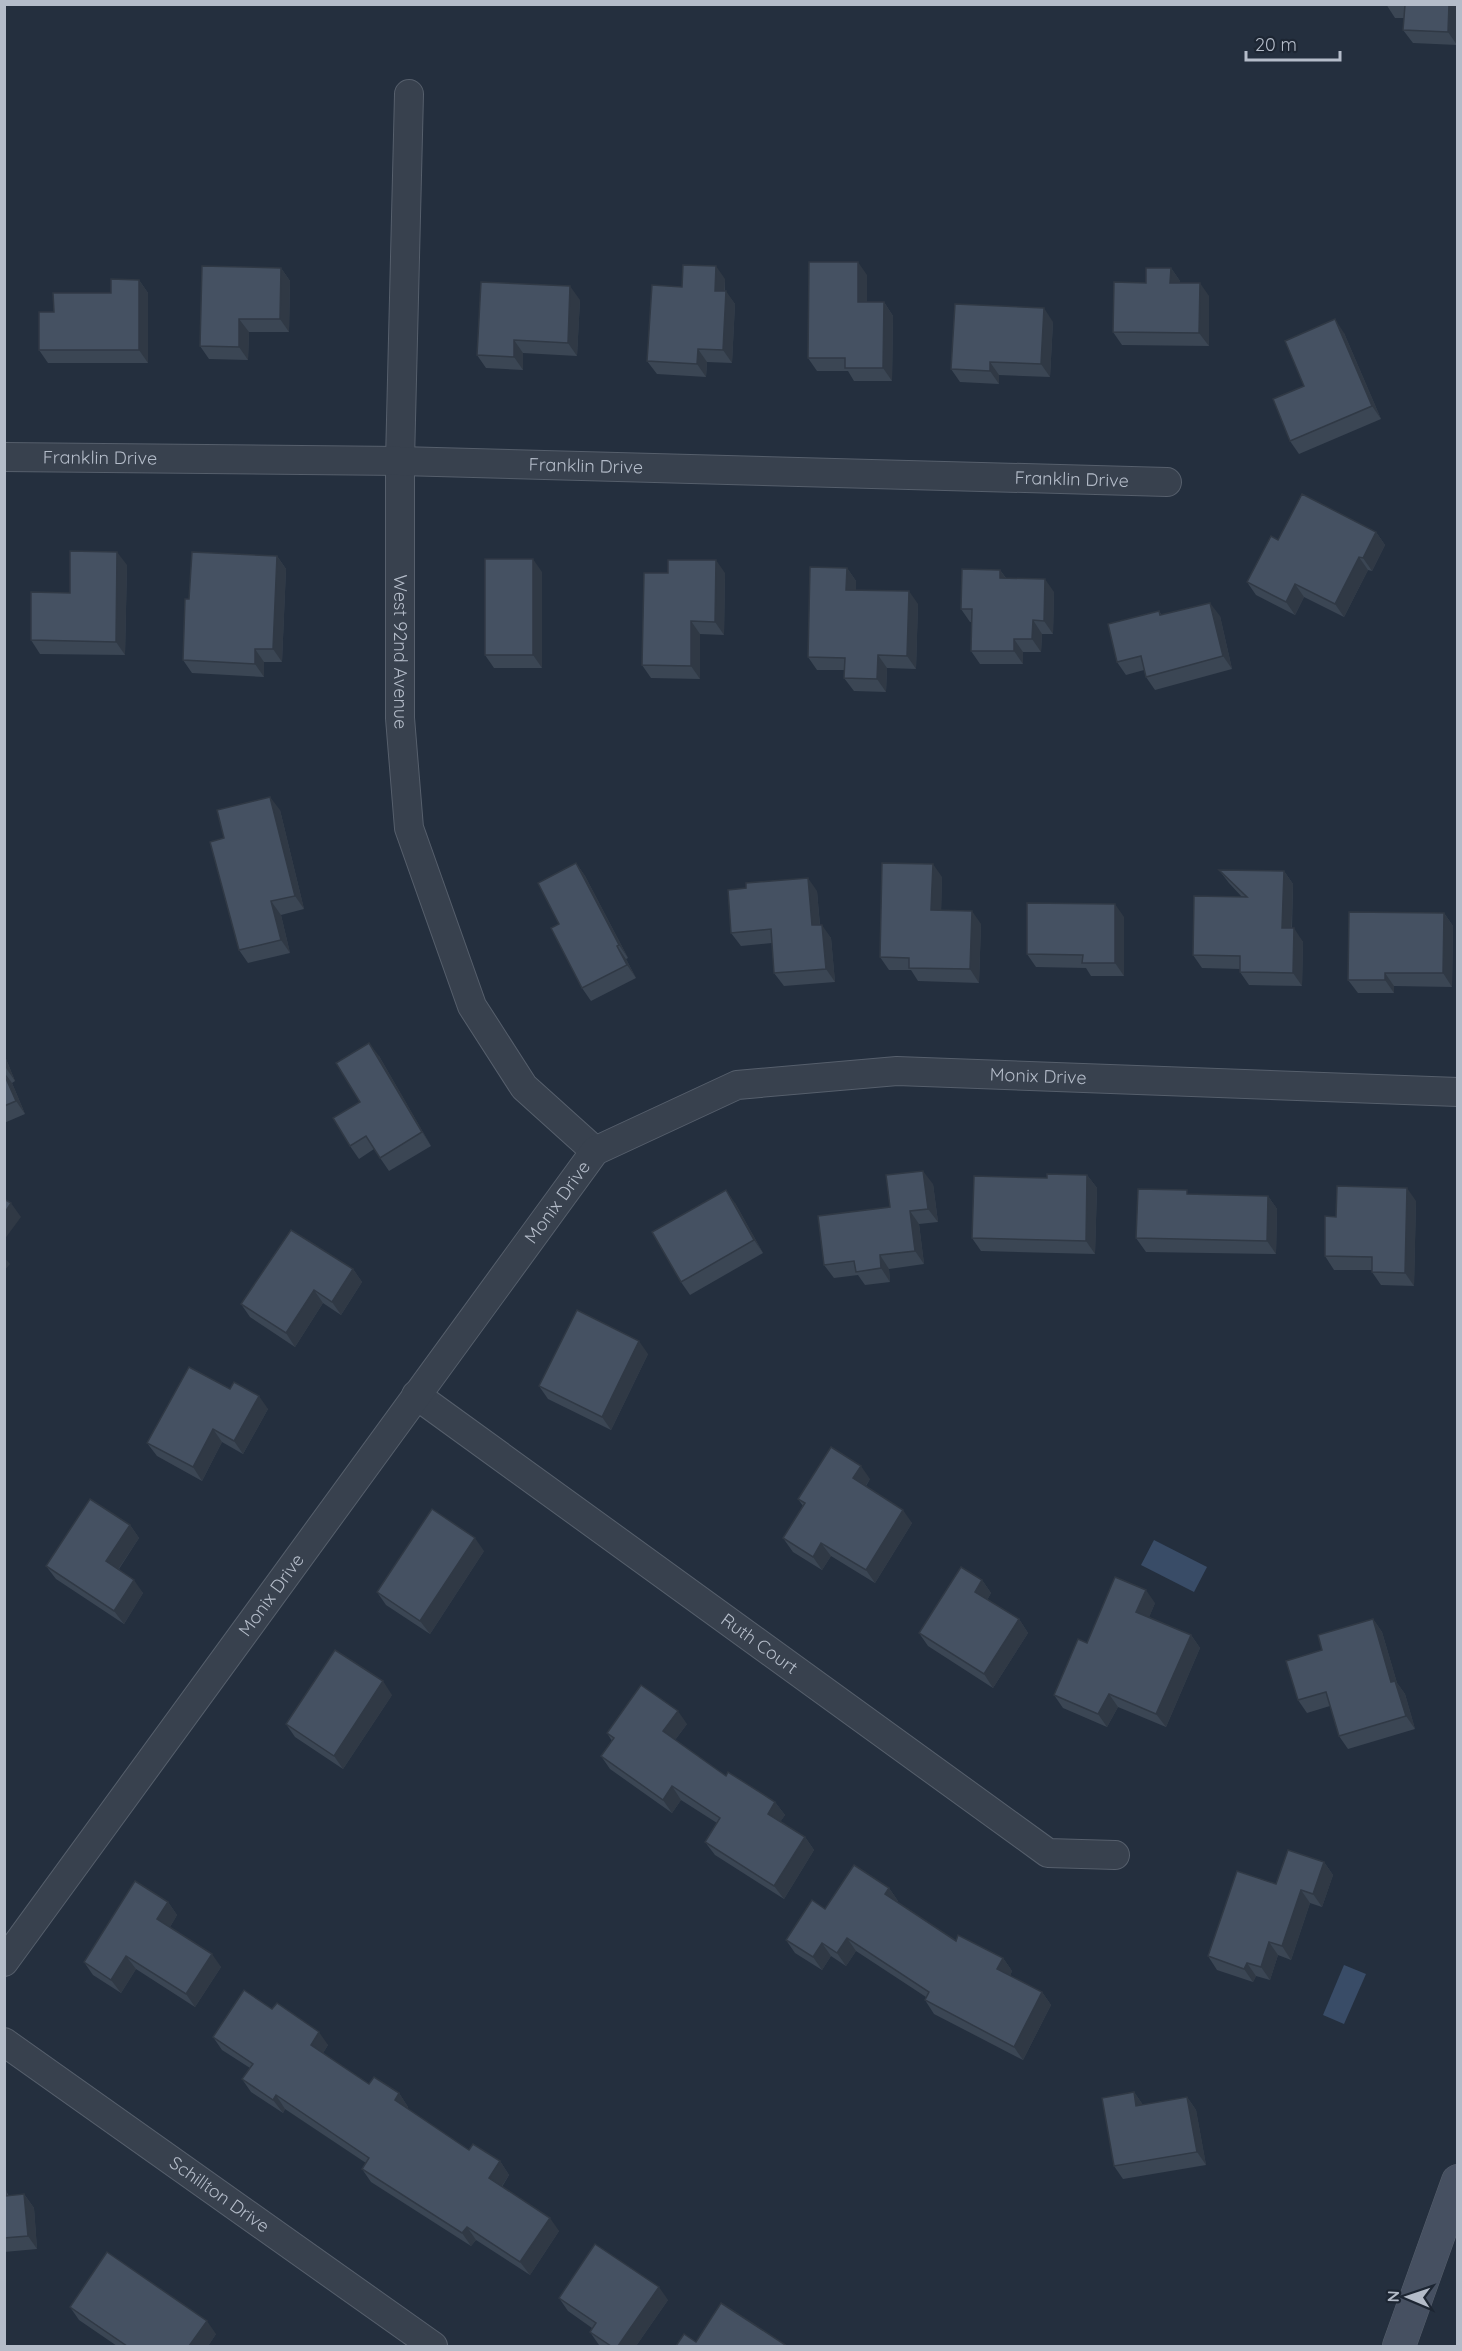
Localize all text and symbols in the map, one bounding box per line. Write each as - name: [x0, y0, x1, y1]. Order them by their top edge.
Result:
- scale bar: [1246, 24, 1340, 62]
- text: 20 m: [1255, 33, 1297, 56]
- street label: Franklin Drive: [43, 445, 157, 470]
- street label: Franklin Drive: [528, 453, 643, 479]
- street label: Franklin Drive: [1014, 466, 1129, 492]
- street label: West 92nd Avenue: [389, 575, 413, 730]
- street label: Monix Drive: [989, 1062, 1087, 1089]
- street label: Monix Drive: [519, 1156, 595, 1248]
- street label: Monix Drive: [233, 1549, 309, 1641]
- street label: Ruth Court: [717, 1608, 803, 1679]
- street label: Schillton Drive: [165, 2151, 274, 2238]
- north arrow: [1378, 2267, 1438, 2327]
- text: N: [1383, 2290, 1403, 2303]

